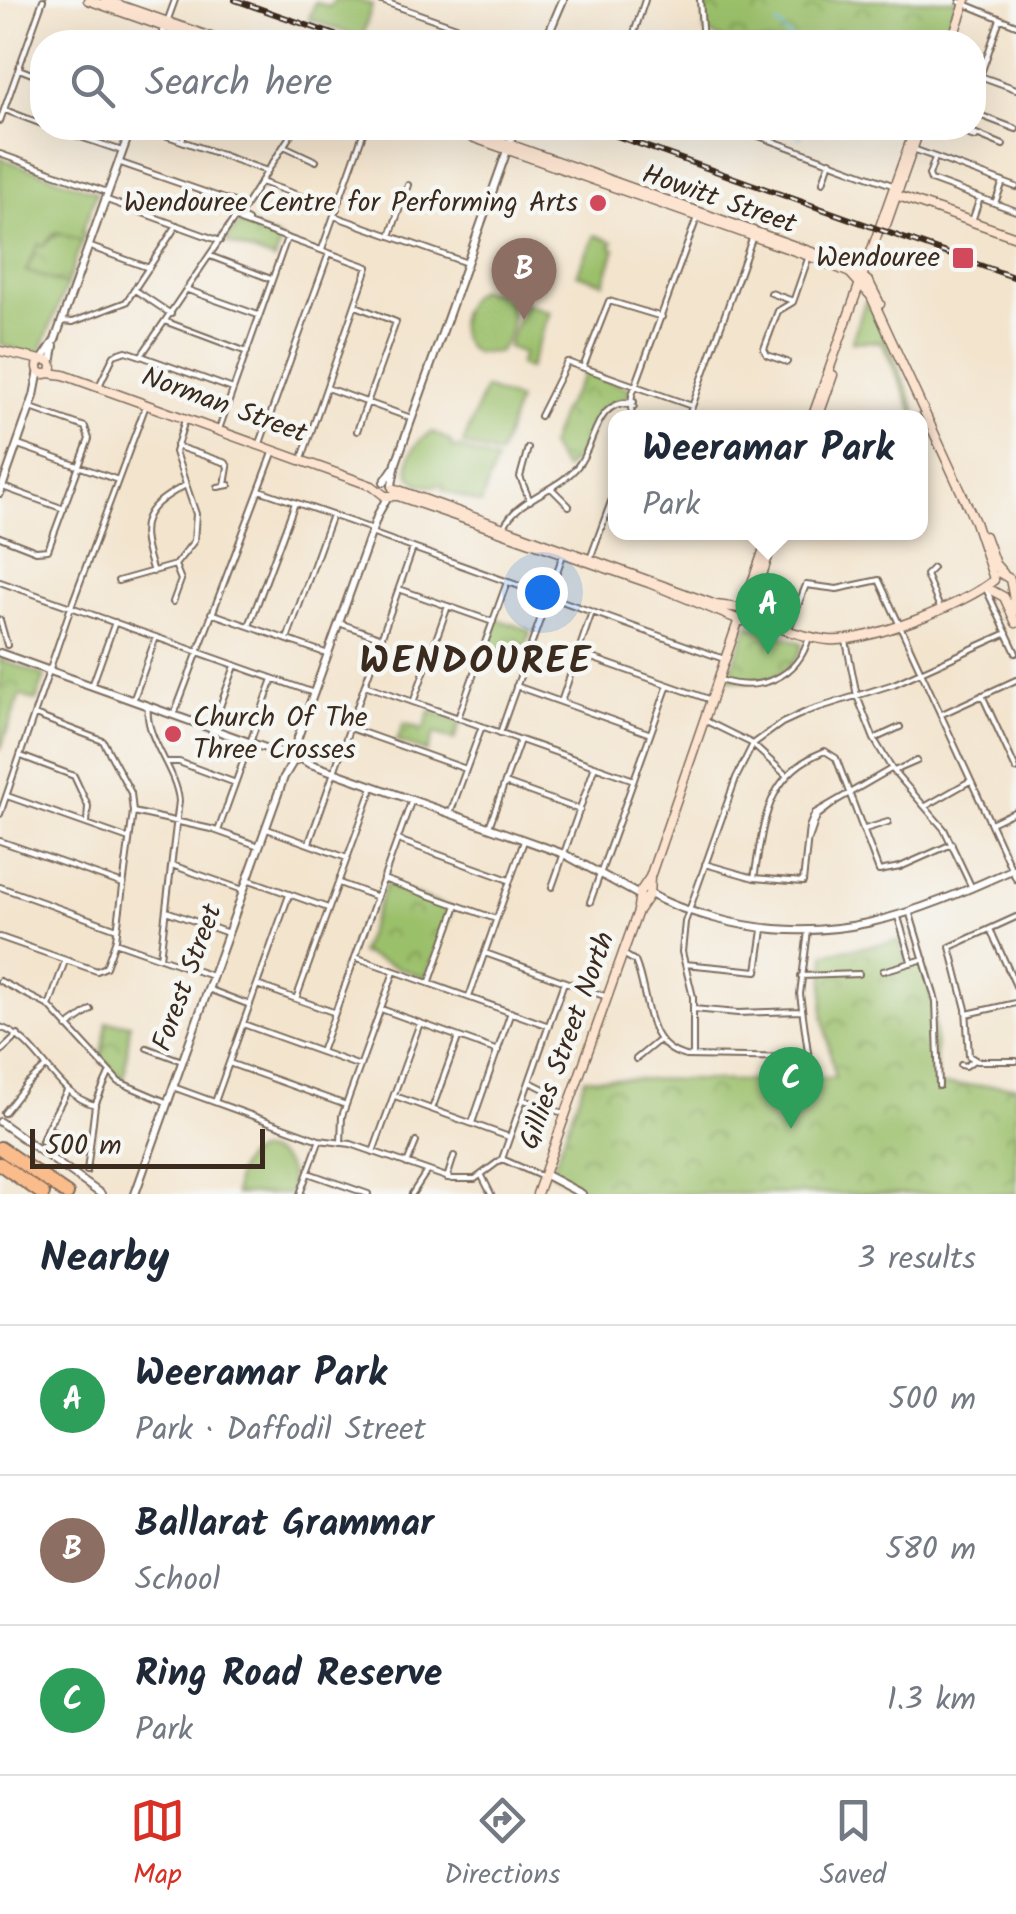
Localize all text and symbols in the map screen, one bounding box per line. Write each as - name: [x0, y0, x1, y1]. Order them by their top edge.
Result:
- search box: [30, 30, 986, 140]
- text: Search here: [145, 55, 332, 115]
- icon: search: [65, 58, 120, 113]
- street label: Howitt Street: [636, 153, 803, 248]
- place label: Wendouree Centre for Performing Arts: [124, 181, 578, 226]
- marker: Wendouree Centre for Performing Arts: [587, 192, 609, 214]
- place label: Wendouree: [816, 236, 940, 281]
- pin: B: [492, 238, 556, 320]
- marker: Wendouree: [950, 245, 976, 271]
- street label: Norman Street: [135, 355, 314, 457]
- popup: [608, 410, 928, 540]
- text: Weeramar Park: [642, 420, 894, 480]
- text: Park: [642, 480, 700, 531]
- your location: [517, 567, 568, 618]
- pin: A: [736, 572, 800, 655]
- district label: WENDOUREE: [359, 633, 593, 693]
- place label: Church Of The Three Crosses: [193, 696, 368, 773]
- marker: Church Of The Three Crosses: [162, 723, 184, 745]
- street label: Forest Street: [140, 897, 236, 1058]
- street label: Gillies Street North: [508, 926, 628, 1156]
- pin: C: [758, 1046, 824, 1129]
- scale bar: [30, 1124, 265, 1168]
- text: 500 m: [45, 1124, 122, 1169]
- text: Nearby: [40, 1226, 169, 1293]
- text: 3 results: [857, 1234, 976, 1285]
- text: Weeramar Park: [135, 1345, 387, 1405]
- text: A: [62, 1375, 83, 1426]
- text: 500 m: [889, 1375, 976, 1426]
- text: Park · Daffodil Street: [135, 1405, 426, 1456]
- text: Ballarat Grammar: [135, 1495, 434, 1555]
- text: B: [63, 1525, 82, 1576]
- text: 580 m: [885, 1525, 976, 1576]
- text: School: [135, 1555, 220, 1606]
- text: Ring Road Reserve: [135, 1645, 442, 1705]
- text: C: [63, 1675, 82, 1726]
- text: 1.3 km: [887, 1675, 976, 1726]
- text: Park: [135, 1705, 193, 1756]
- tab: Map: [130, 1793, 185, 1898]
- tab: Directions: [444, 1793, 560, 1898]
- tab: Saved: [820, 1793, 886, 1898]

